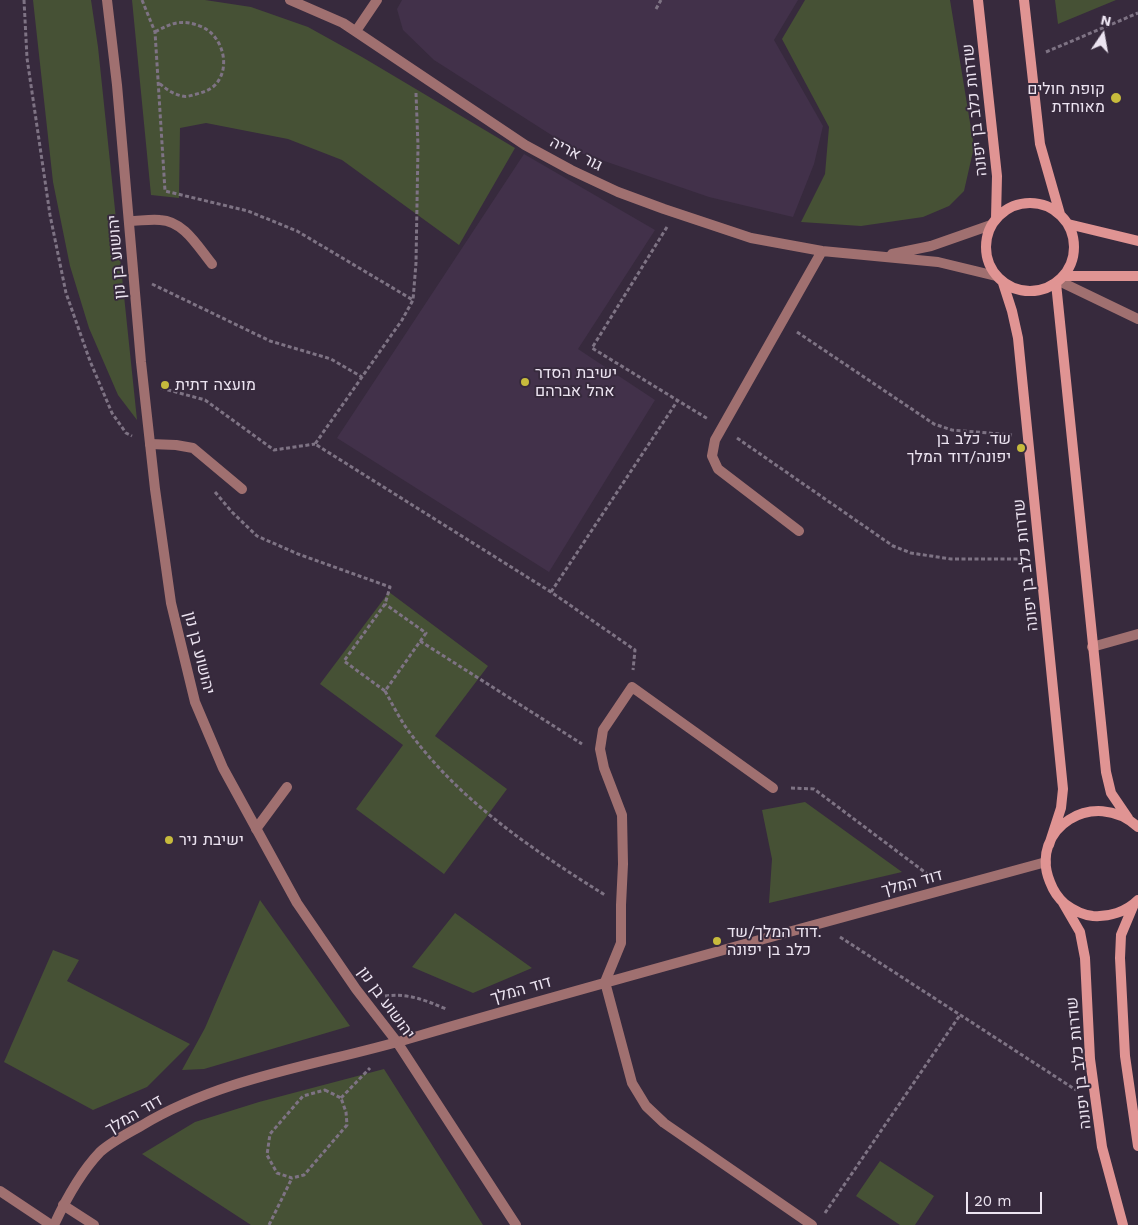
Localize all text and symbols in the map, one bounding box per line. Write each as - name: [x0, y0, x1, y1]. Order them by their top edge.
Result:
- north arrow: [1078, 10, 1128, 60]
- text: N: [1099, 11, 1113, 29]
- street label: שדרות כלב בן יפונה: [958, 43, 992, 177]
- place label: קופת חולים מאוחדת: [1027, 79, 1105, 117]
- marker: קופת חולים מאוחדת: [1109, 91, 1123, 105]
- street label: גור אריה: [546, 133, 606, 175]
- street label: יהושוע בן נון: [104, 214, 130, 300]
- place label: ישיבת הסדר אהל אברהם: [535, 363, 617, 401]
- place label: מועצה דתית: [175, 375, 256, 395]
- marker: ישיבת הסדר אהל אברהם: [519, 376, 531, 388]
- marker: מועצה דתית: [159, 379, 171, 391]
- place label: שד. כלב בן יפונה/דוד המלך: [907, 429, 1011, 467]
- marker: שד. כלב בן יפונה/דוד המלך: [1015, 442, 1027, 454]
- street label: שדרות כלב בן יפונה: [1009, 498, 1043, 632]
- street label: יהושוע בן נון: [179, 610, 219, 696]
- place label: ישיבת ניר: [179, 830, 244, 850]
- marker: ישיבת ניר: [163, 834, 175, 846]
- street label: דוד המלך: [879, 866, 945, 900]
- place label: דוד המלך/שד. כלב בן יפונה: [727, 922, 822, 960]
- marker: דוד המלך/שד. כלב בן יפונה: [711, 935, 723, 947]
- street label: יהושוע בן נון: [353, 963, 419, 1043]
- street label: דוד המלך: [488, 972, 554, 1008]
- street label: שדרות כלב בן יפונה: [1062, 996, 1096, 1130]
- street label: דוד המלך: [102, 1091, 166, 1139]
- scale bar: [968, 1182, 1044, 1214]
- text: 20 m: [974, 1192, 1012, 1210]

